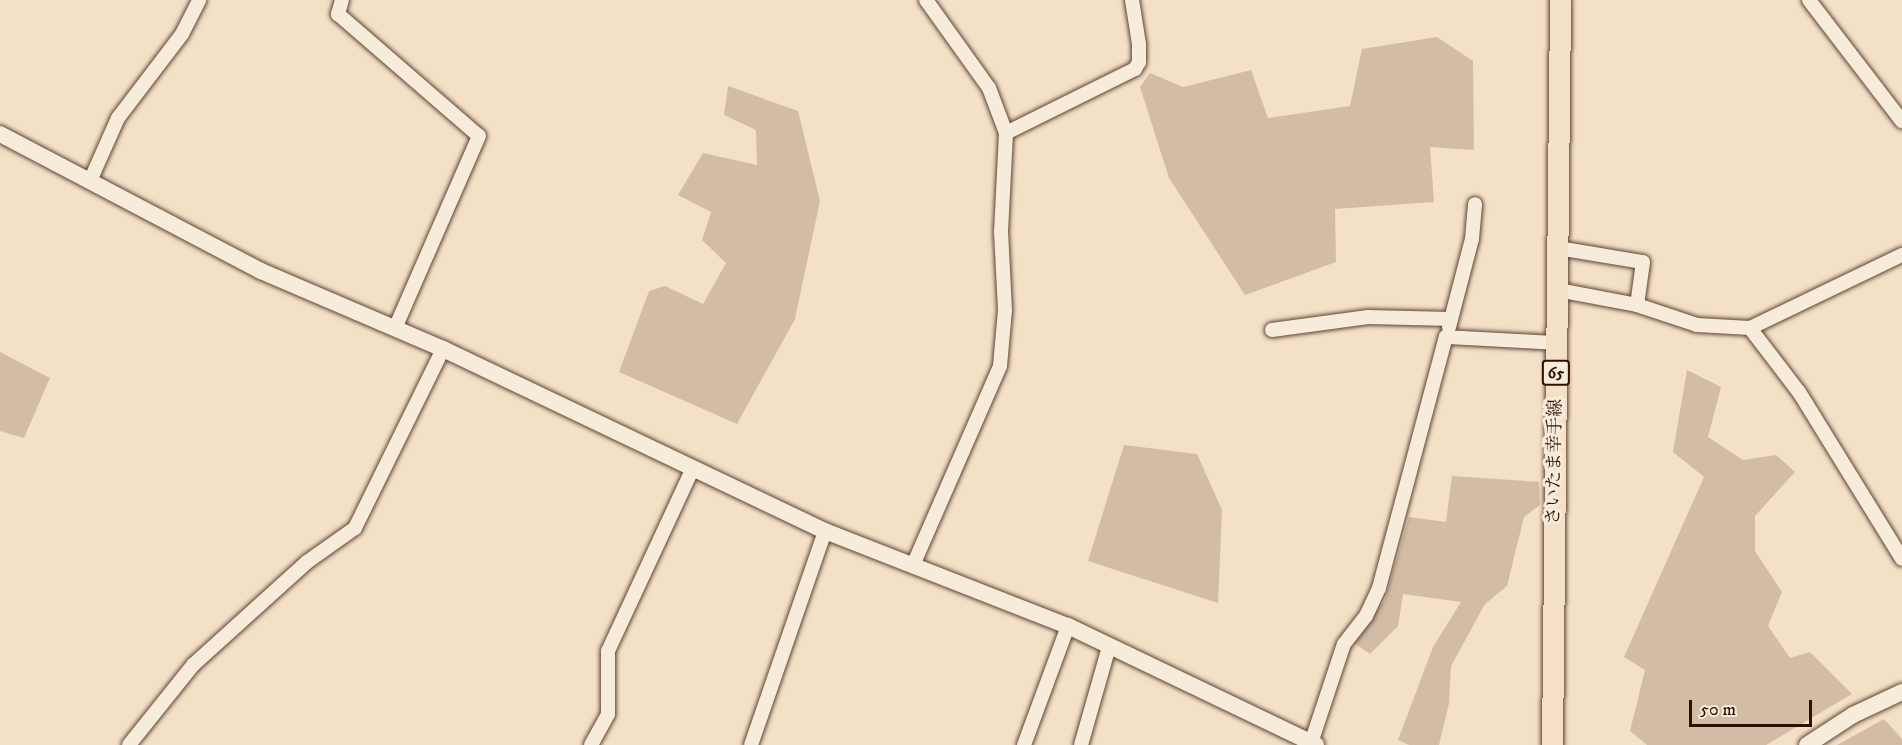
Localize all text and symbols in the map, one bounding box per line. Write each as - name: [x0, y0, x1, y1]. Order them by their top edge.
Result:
- road number: 65: [1541, 360, 1571, 386]
- street label: さいたま幸手線: [1543, 399, 1567, 525]
- scale bar: [1692, 688, 1815, 726]
- text: 50 m: [1700, 699, 1736, 721]

